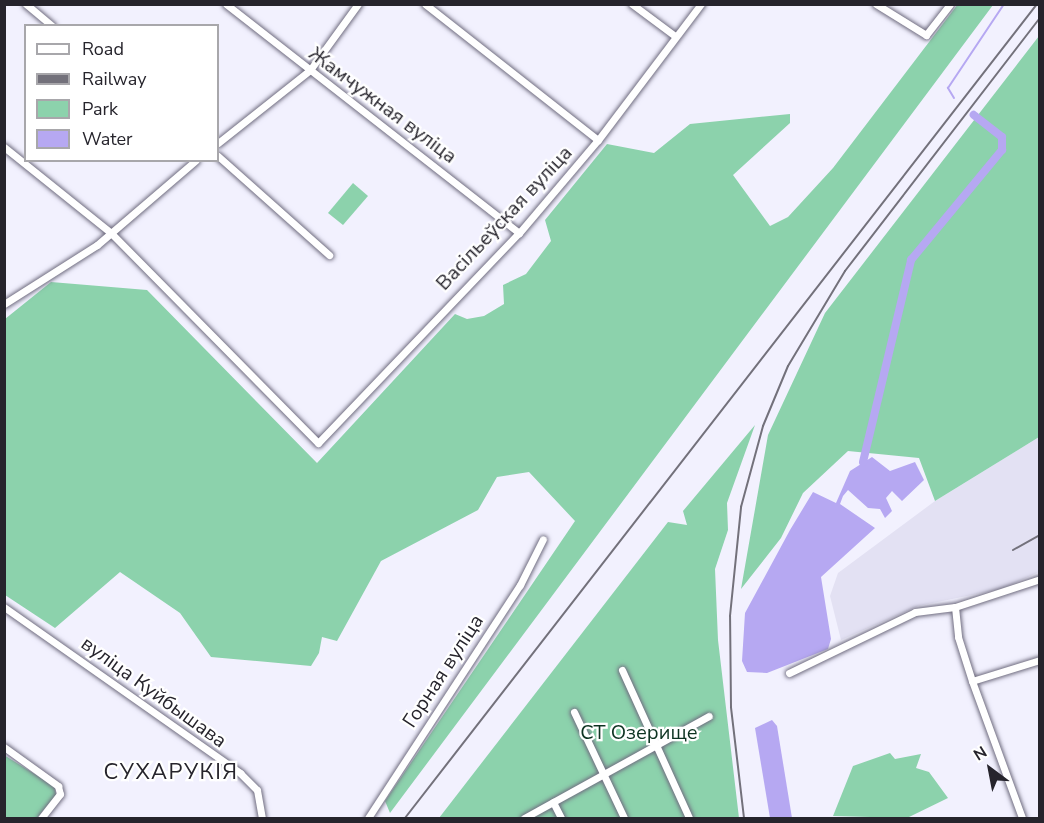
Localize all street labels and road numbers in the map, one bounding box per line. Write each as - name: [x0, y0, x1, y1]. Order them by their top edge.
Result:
- street label: Жамчужная вуліца: [304, 42, 462, 168]
- street label: Васільеўская вуліца: [431, 141, 577, 295]
- street label: Горная вуліца: [398, 610, 488, 732]
- street label: вуліца Куйбышава: [77, 631, 231, 753]

